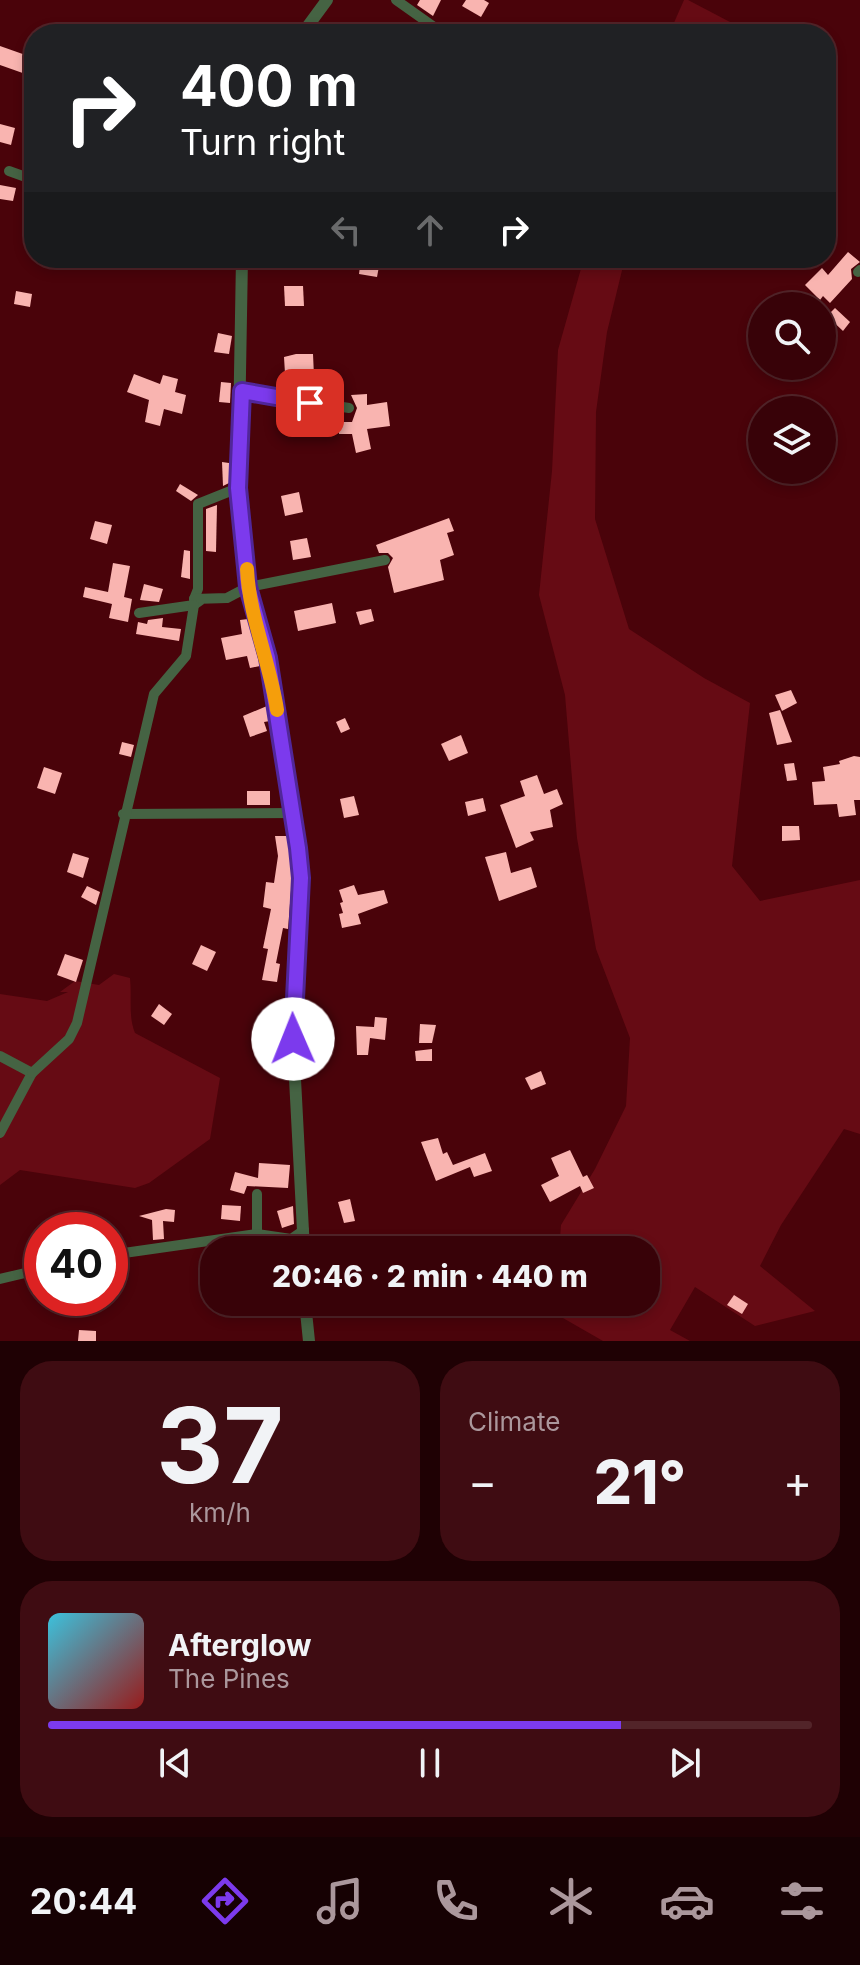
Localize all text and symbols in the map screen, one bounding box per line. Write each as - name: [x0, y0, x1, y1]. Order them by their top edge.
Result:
- text: 400 m: [180, 52, 358, 120]
- icon: right: [48, 56, 152, 160]
- text: Turn right: [180, 120, 345, 164]
- icon: left: [324, 208, 368, 252]
- icon: ahead: [408, 208, 452, 252]
- icon: right: [492, 208, 536, 252]
- map controls: [748, 292, 836, 484]
- button: search: [748, 292, 836, 380]
- pin: [276, 369, 344, 437]
- icon: arrive: [288, 381, 332, 425]
- button: layers: [748, 396, 836, 484]
- position arrow: [251, 997, 335, 1081]
- speed limit sign: 40: [24, 1212, 128, 1316]
- text: 20:46 · 2 min · 440 m: [272, 1258, 588, 1294]
- text: 37: [156, 1382, 284, 1508]
- text: Climate: [468, 1406, 560, 1437]
- text: 21°: [594, 1446, 686, 1518]
- text: −: [468, 1455, 497, 1509]
- text: +: [783, 1455, 812, 1509]
- text: km/h: [189, 1497, 251, 1528]
- text: Afterglow: [168, 1627, 312, 1663]
- text: The Pines: [168, 1663, 290, 1694]
- icon: previous: [153, 1741, 197, 1785]
- icon: pause: [408, 1741, 452, 1785]
- icon: next: [663, 1741, 707, 1785]
- icon: directions: [197, 1873, 253, 1929]
- icon: music: [312, 1873, 368, 1929]
- icon: phone: [428, 1873, 484, 1929]
- icon: climate: [543, 1873, 599, 1929]
- icon: car: [659, 1873, 715, 1929]
- icon: filters: [774, 1873, 830, 1929]
- text: 20:44: [30, 1879, 137, 1923]

